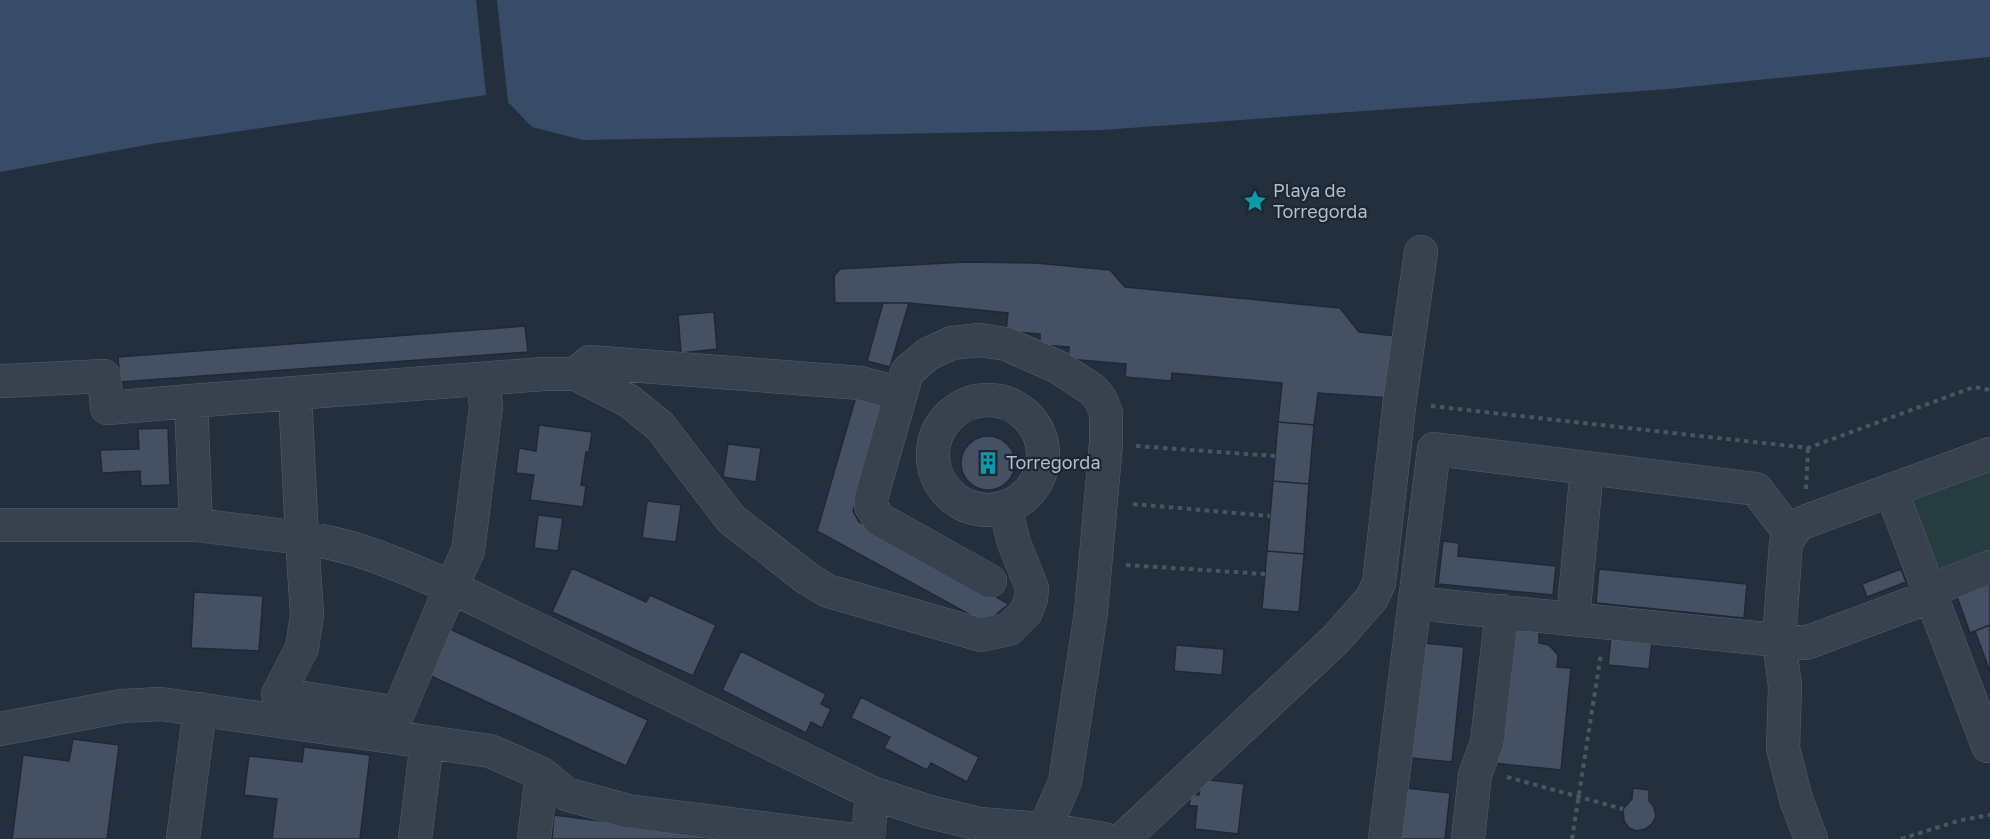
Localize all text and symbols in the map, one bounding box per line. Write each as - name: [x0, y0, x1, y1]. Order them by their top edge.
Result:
- place label: Playa de Torregorda: [1273, 179, 1368, 222]
- place icon: Playa de Torregorda: [1242, 188, 1268, 214]
- building icon: Torregorda: [975, 450, 1001, 476]
- place label: Torregorda: [1006, 451, 1101, 473]

